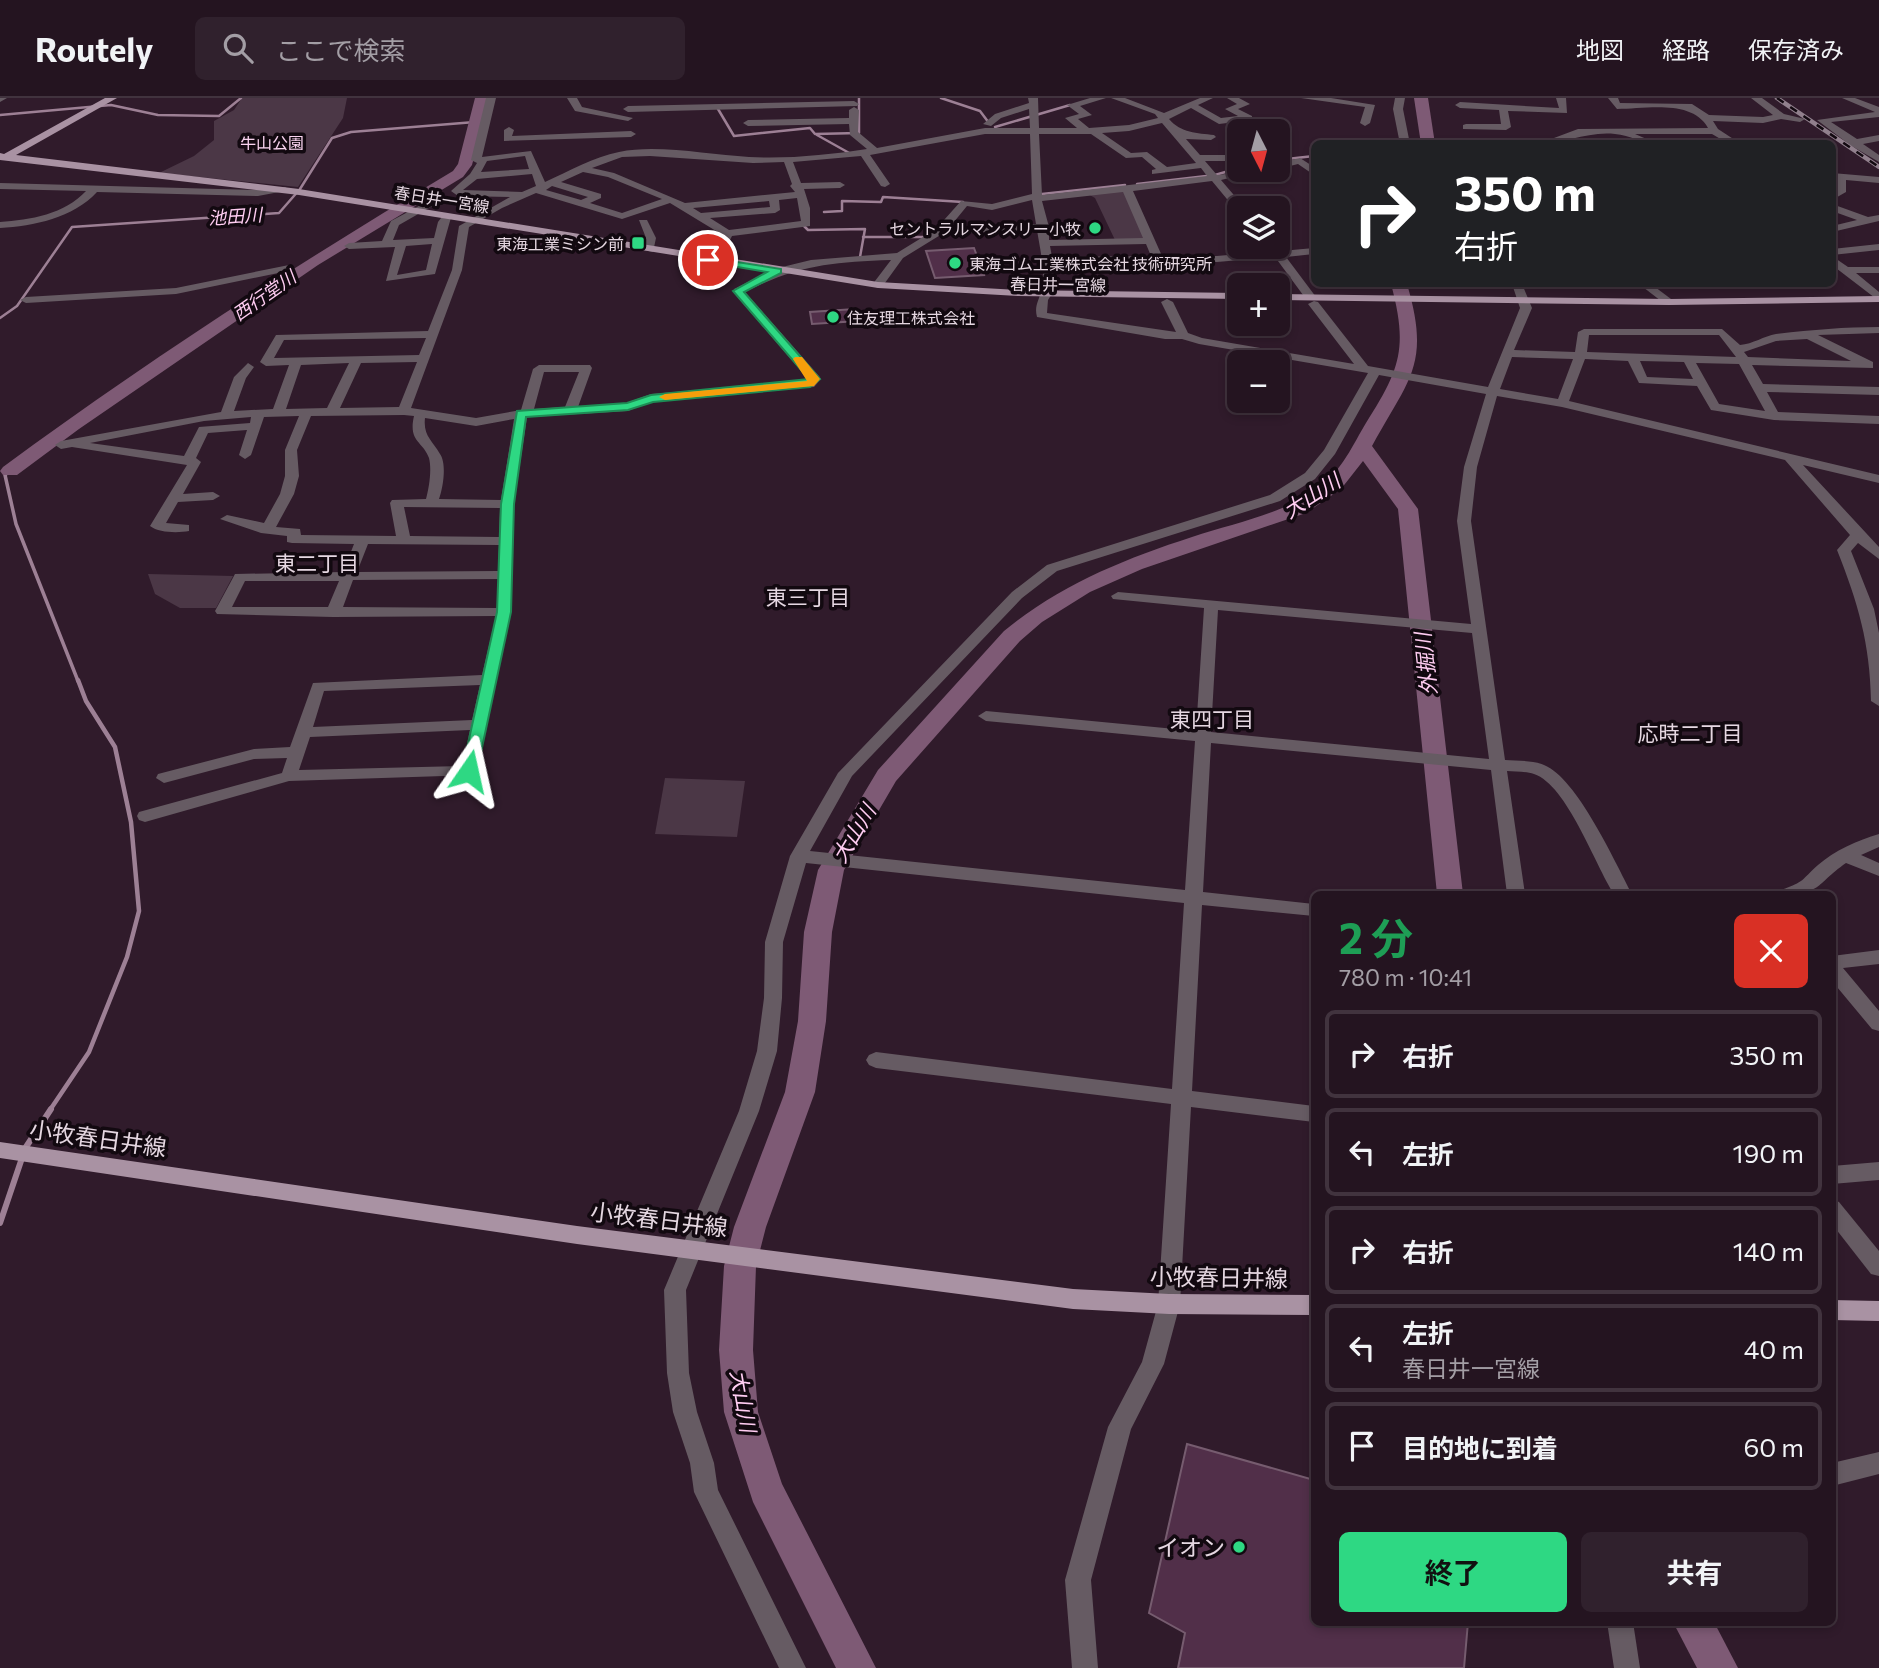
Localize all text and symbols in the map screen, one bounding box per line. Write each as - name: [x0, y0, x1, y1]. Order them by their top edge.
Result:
- search box: [195, 17, 685, 80]
- text: Routely: [35, 28, 153, 69]
- icon: search: [219, 29, 257, 67]
- text: ここで検索: [275, 34, 406, 65]
- text: 地図: [1576, 35, 1624, 64]
- text: 経路: [1662, 35, 1710, 64]
- text: 保存済み: [1748, 35, 1844, 64]
- north arrow: [1227, 119, 1290, 182]
- map controls: [1227, 119, 1290, 413]
- park label: 牛山公園: [240, 133, 304, 152]
- text: 350 m: [1454, 161, 1596, 221]
- icon: right: [1339, 168, 1430, 259]
- street label: 春日井一宮線: [393, 182, 491, 216]
- button: layers: [1227, 196, 1290, 259]
- water label: 池田川: [207, 203, 265, 229]
- place label: セントラルマンスリー小牧: [889, 219, 1081, 238]
- marker: セントラルマンスリー小牧: [1087, 220, 1103, 236]
- text: 右折: [1454, 225, 1518, 265]
- pin: [678, 230, 738, 290]
- place label: 東海工業ミシン前: [496, 234, 624, 253]
- marker: 東海工業ミシン前: [630, 235, 646, 251]
- icon: arrive: [689, 241, 727, 279]
- place label: 東海ゴム工業株式会社 技術研究所: [969, 254, 1212, 273]
- marker: 東海ゴム工業株式会社 技術研究所: [947, 255, 963, 271]
- water label: 西行堂川: [228, 264, 301, 325]
- button: +: [1227, 273, 1290, 336]
- street label: 春日井一宮線: [1010, 274, 1106, 294]
- place label: 住友理工株式会社: [847, 308, 975, 327]
- marker: 住友理工株式会社: [825, 309, 841, 325]
- button: −: [1227, 350, 1290, 413]
- water label: 大山川: [1278, 466, 1346, 523]
- district label: 東二丁目: [275, 550, 359, 575]
- district label: 東三丁目: [766, 584, 850, 609]
- water label: 外掘川: [1409, 629, 1441, 697]
- district label: 東四丁目: [1170, 706, 1254, 731]
- district label: 応時二丁目: [1638, 720, 1743, 745]
- position arrow: [432, 734, 506, 808]
- water label: 大山川: [826, 798, 881, 866]
- text: 2 分: [1339, 911, 1413, 963]
- button: close: [1734, 914, 1808, 988]
- text: 780 m · 10:41: [1339, 963, 1472, 991]
- icon: right: [1343, 1035, 1381, 1073]
- text: 350 m: [1730, 1039, 1804, 1070]
- text: 右折: [1402, 1040, 1454, 1071]
- street label: 小牧春日井線: [28, 1115, 168, 1161]
- icon: left: [1343, 1133, 1381, 1171]
- text: 190 m: [1732, 1137, 1804, 1168]
- text: 左折: [1402, 1138, 1454, 1169]
- street label: 小牧春日井線: [589, 1197, 729, 1241]
- icon: right: [1343, 1231, 1381, 1269]
- text: 140 m: [1733, 1235, 1804, 1266]
- text: 右折: [1402, 1236, 1454, 1267]
- street label: 小牧春日井線: [1150, 1262, 1288, 1292]
- text: 左折: [1402, 1317, 1454, 1348]
- icon: left: [1343, 1329, 1381, 1367]
- text: 40 m: [1744, 1333, 1804, 1364]
- text: 春日井一宮線: [1402, 1354, 1540, 1382]
- water label: 大山川: [726, 1368, 762, 1436]
- icon: arrive: [1343, 1427, 1381, 1465]
- text: 60 m: [1744, 1431, 1804, 1462]
- text: 目的地に到着: [1402, 1432, 1558, 1463]
- button: 終了: [1339, 1532, 1567, 1612]
- button: 共有: [1581, 1532, 1808, 1612]
- place label: イオン: [1156, 1533, 1225, 1561]
- marker: イオン: [1231, 1539, 1247, 1555]

